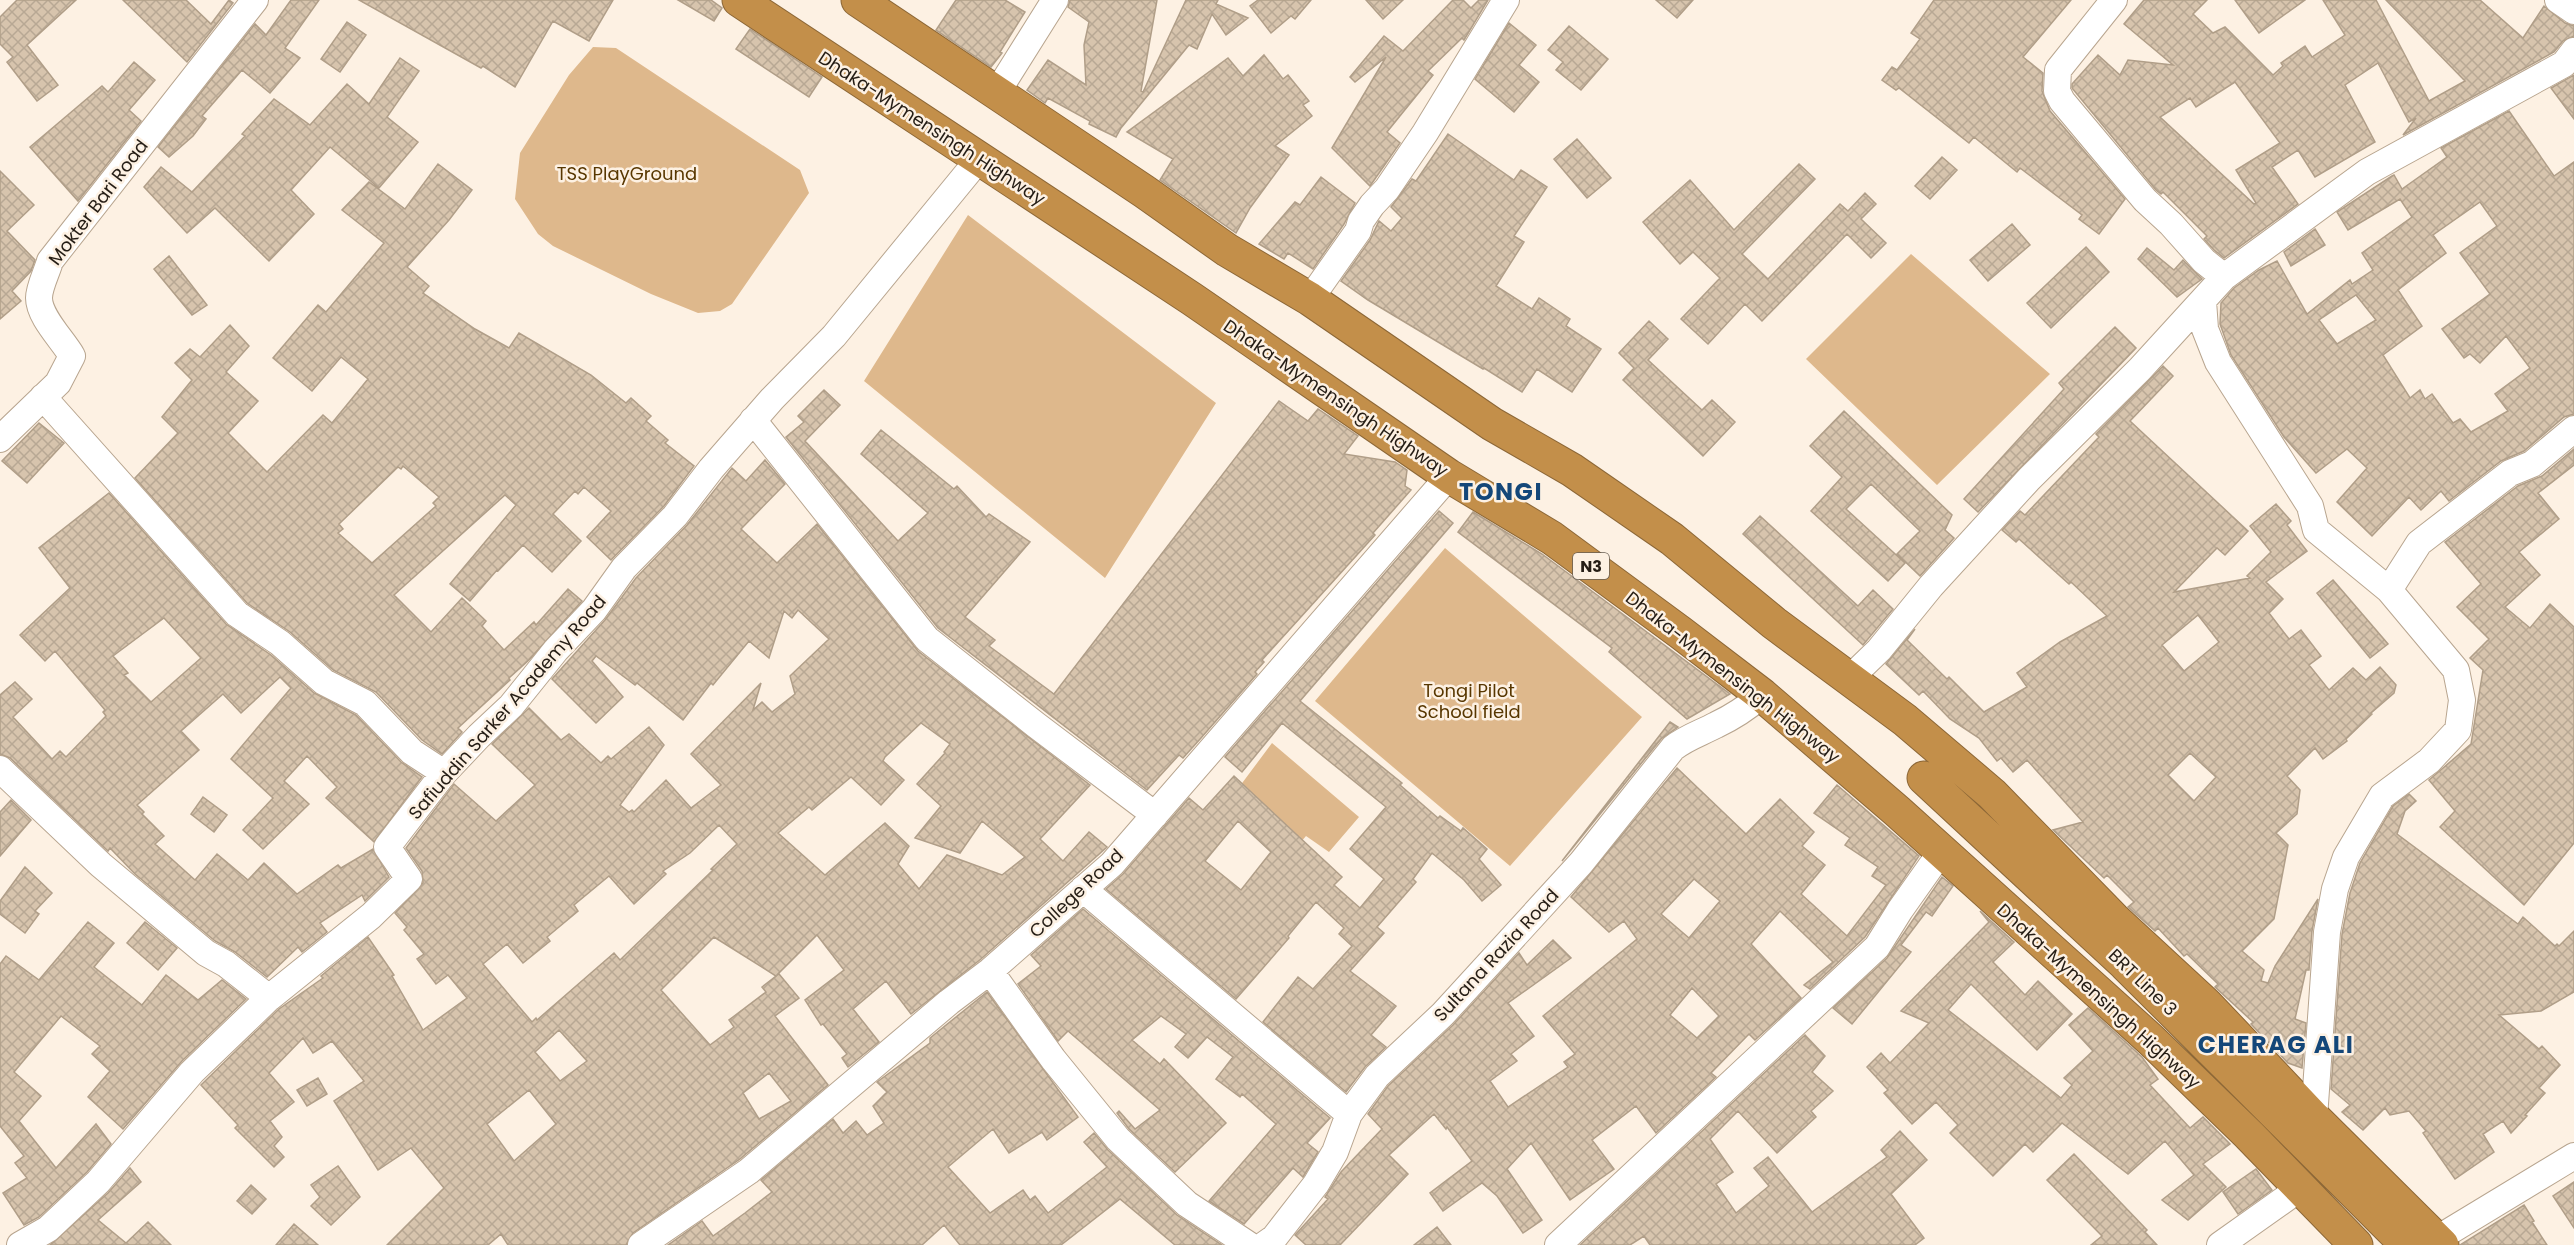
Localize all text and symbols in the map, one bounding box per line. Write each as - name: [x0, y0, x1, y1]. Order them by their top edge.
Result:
- street label: Dhaka-Mymensingh Highway: [814, 45, 1050, 211]
- street label: Mokter Bari Road: [42, 134, 154, 270]
- park label: TSS PlayGround: [557, 161, 697, 186]
- street label: Dhaka-Mymensingh Highway: [1219, 313, 1453, 483]
- district label: TONGI: [1459, 475, 1543, 508]
- road number: N3: [1573, 553, 1609, 579]
- street label: Dhaka-Mymensingh Highway: [1620, 585, 1846, 769]
- street label: Safiuddin Sarker Academy Road: [402, 589, 612, 825]
- park label: Tongi Pilot School field: [1417, 678, 1521, 724]
- street label: College Road: [1023, 843, 1129, 943]
- street label: Sultana Razia Road: [1428, 883, 1564, 1027]
- street label: Dhaka-Mymensingh Highway: [1992, 898, 2206, 1094]
- street label: BRT Line 3: [2103, 943, 2183, 1021]
- district label: CHERAG ALI: [2198, 1028, 2354, 1061]

